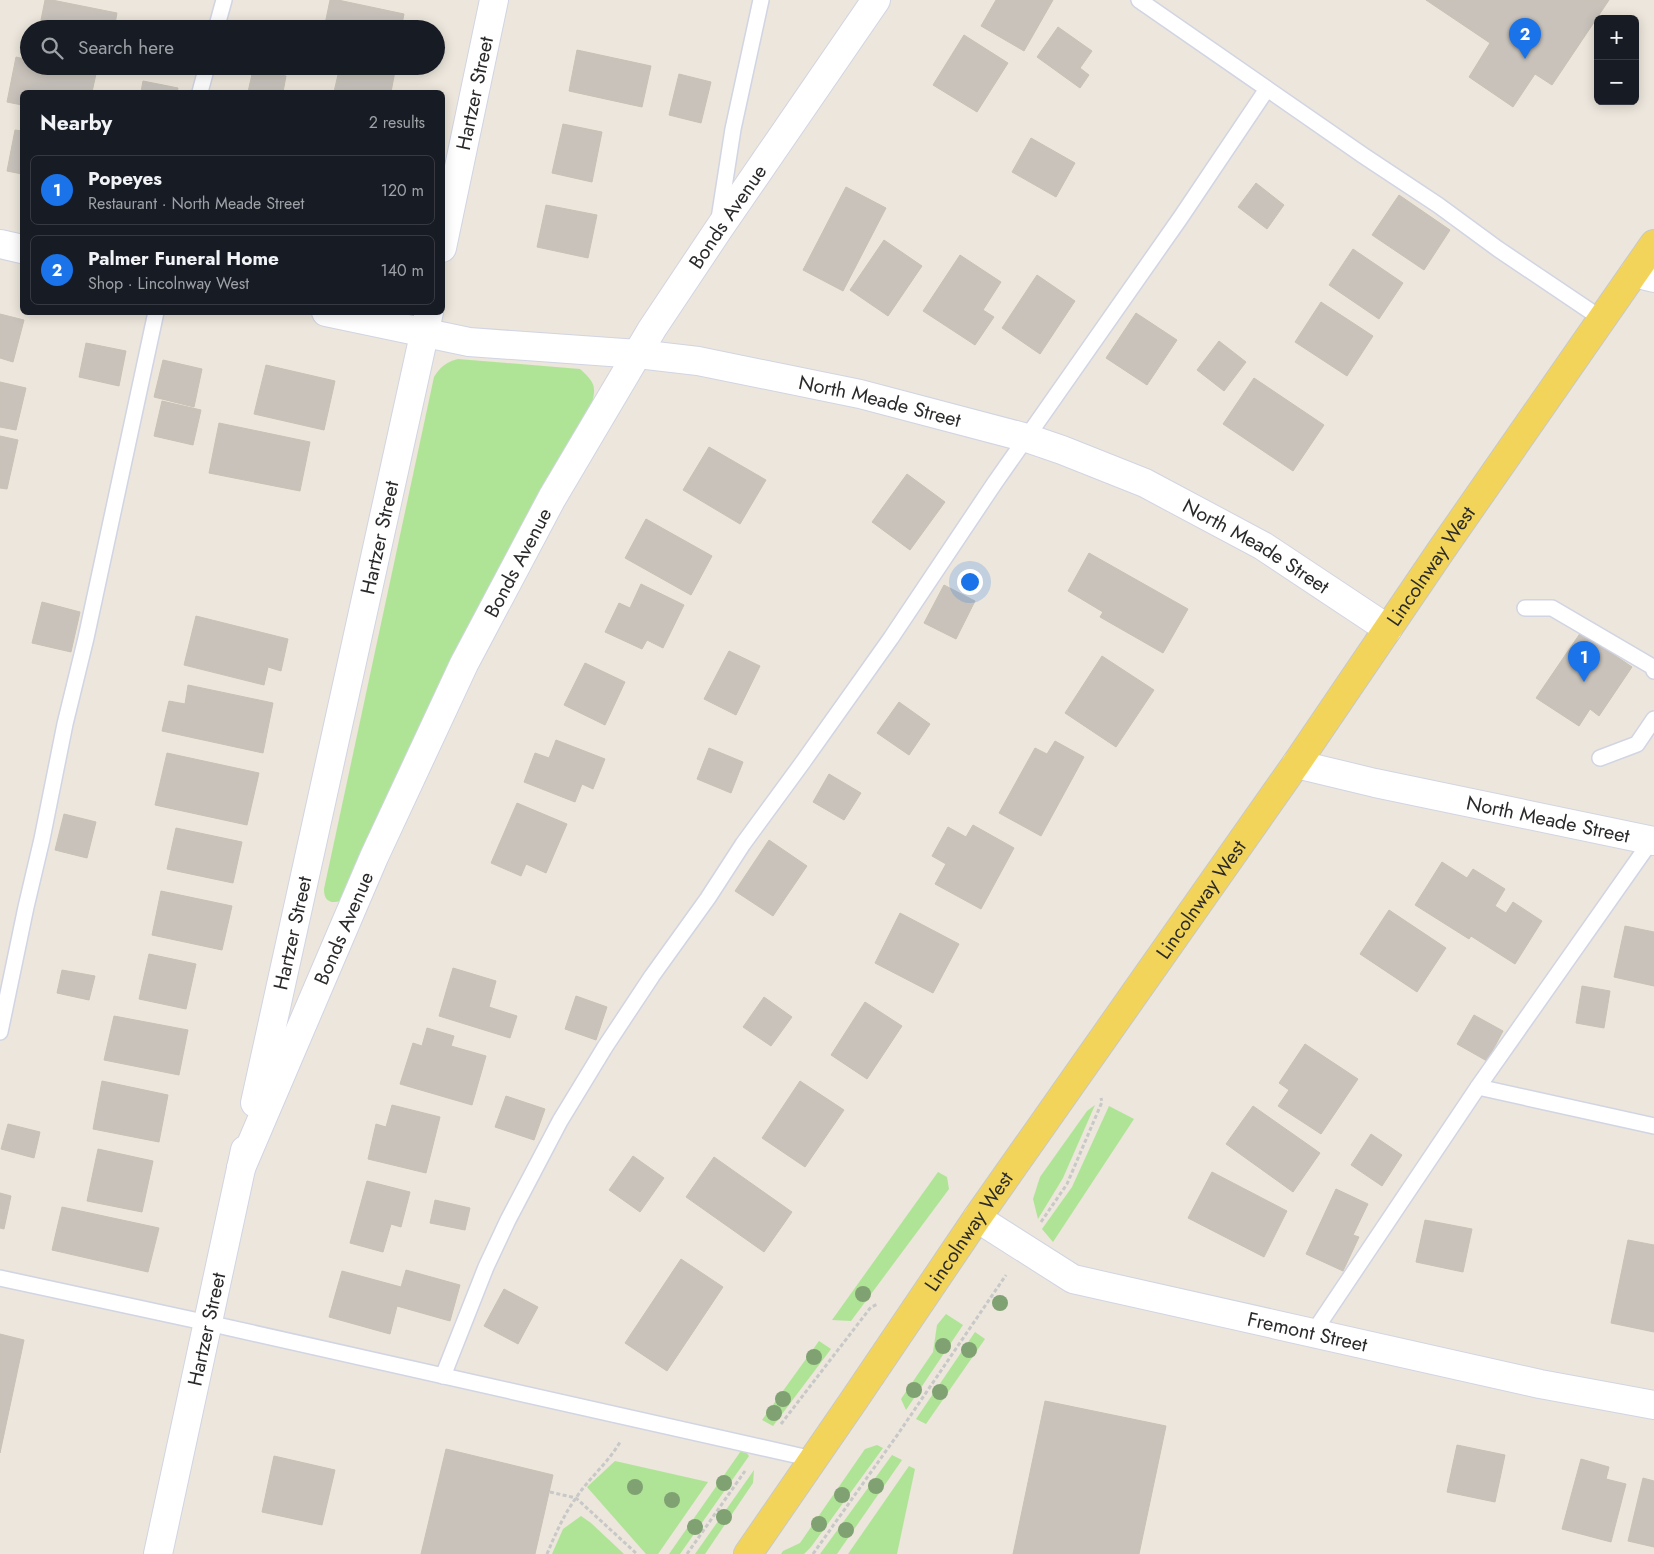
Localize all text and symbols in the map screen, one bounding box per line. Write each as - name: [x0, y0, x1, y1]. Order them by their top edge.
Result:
- map controls: [1594, 15, 1639, 105]
- button: +: [1594, 15, 1639, 60]
- pin: 2: [1509, 18, 1541, 59]
- search box: [20, 20, 445, 75]
- icon: search: [38, 34, 66, 62]
- text: Search here: [78, 34, 174, 61]
- street label: Hartzer Street: [448, 34, 501, 153]
- button: −: [1594, 60, 1639, 105]
- text: Nearby: [40, 108, 112, 138]
- text: 2 results: [369, 111, 425, 134]
- street label: Bonds Avenue: [682, 159, 773, 274]
- text: Popeyes: [88, 165, 162, 192]
- text: 1: [53, 179, 61, 202]
- text: 120 m: [381, 179, 424, 202]
- text: Restaurant · North Meade Street: [88, 192, 304, 215]
- text: Palmer Funeral Home: [88, 245, 279, 272]
- text: 2: [52, 259, 62, 282]
- text: 140 m: [381, 259, 424, 282]
- text: Shop · Lincolnway West: [88, 272, 249, 295]
- street label: North Meade Street: [796, 367, 964, 435]
- street label: Hartzer Street: [353, 478, 406, 597]
- street label: North Meade Street: [1178, 491, 1335, 601]
- street label: Lincolnway West: [1379, 500, 1482, 632]
- street label: Bonds Avenue: [477, 503, 559, 623]
- your location: [957, 569, 983, 595]
- pin: 1: [1568, 641, 1600, 682]
- street label: North Meade Street: [1464, 788, 1633, 850]
- street label: Lincolnway West: [1149, 834, 1253, 965]
- street label: Bonds Avenue: [307, 867, 381, 989]
- street label: Hartzer Street: [266, 873, 319, 993]
- street label: Lincolnway West: [917, 1165, 1020, 1297]
- street label: Hartzer Street: [180, 1269, 233, 1389]
- street label: Fremont Street: [1245, 1304, 1370, 1359]

